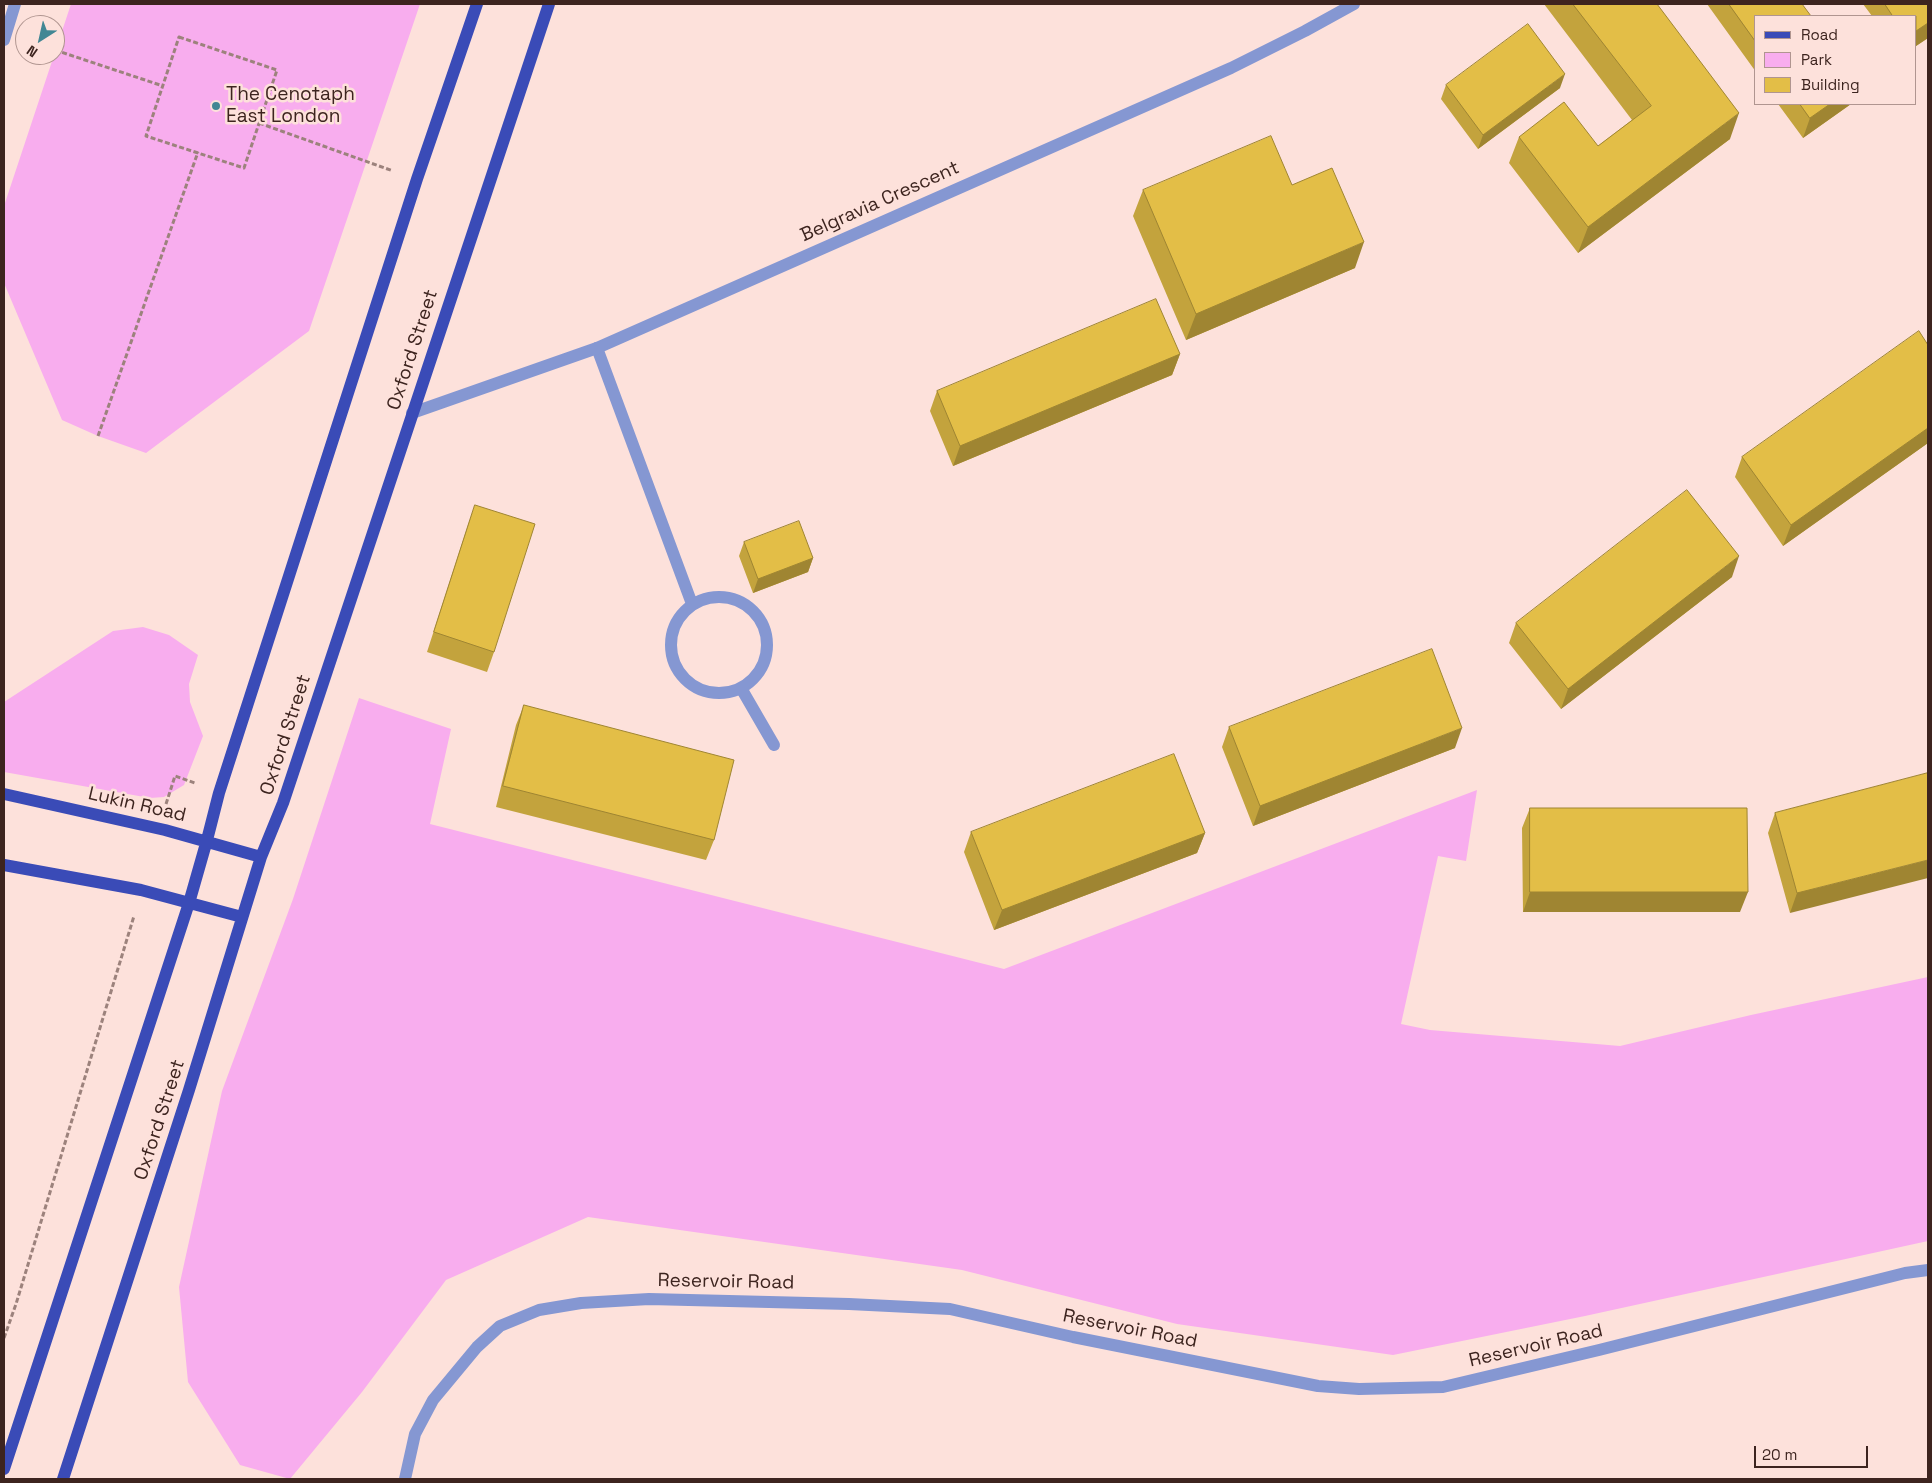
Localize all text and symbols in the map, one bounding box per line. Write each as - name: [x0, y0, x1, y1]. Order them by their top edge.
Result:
- north arrow: [15, 15, 65, 65]
- legend: [1754, 15, 1917, 105]
- text: Road: [1801, 25, 1838, 44]
- text: N: [23, 41, 41, 62]
- text: Park: [1801, 50, 1832, 69]
- text: Building: [1801, 75, 1860, 94]
- place label: The Cenotaph East London: [226, 84, 355, 128]
- marker: The Cenotaph East London: [210, 100, 222, 112]
- street label: Belgravia Crescent: [797, 157, 963, 247]
- street label: Oxford Street: [383, 287, 443, 413]
- street label: Oxford Street: [256, 672, 316, 798]
- street label: Lukin Road: [86, 783, 188, 827]
- street label: Oxford Street: [130, 1057, 190, 1183]
- street label: Reservoir Road: [658, 1269, 794, 1295]
- street label: Reservoir Road: [1061, 1305, 1199, 1353]
- street label: Reservoir Road: [1467, 1320, 1605, 1372]
- scale bar: [1757, 1436, 1871, 1468]
- text: 20 m: [1762, 1445, 1797, 1464]

